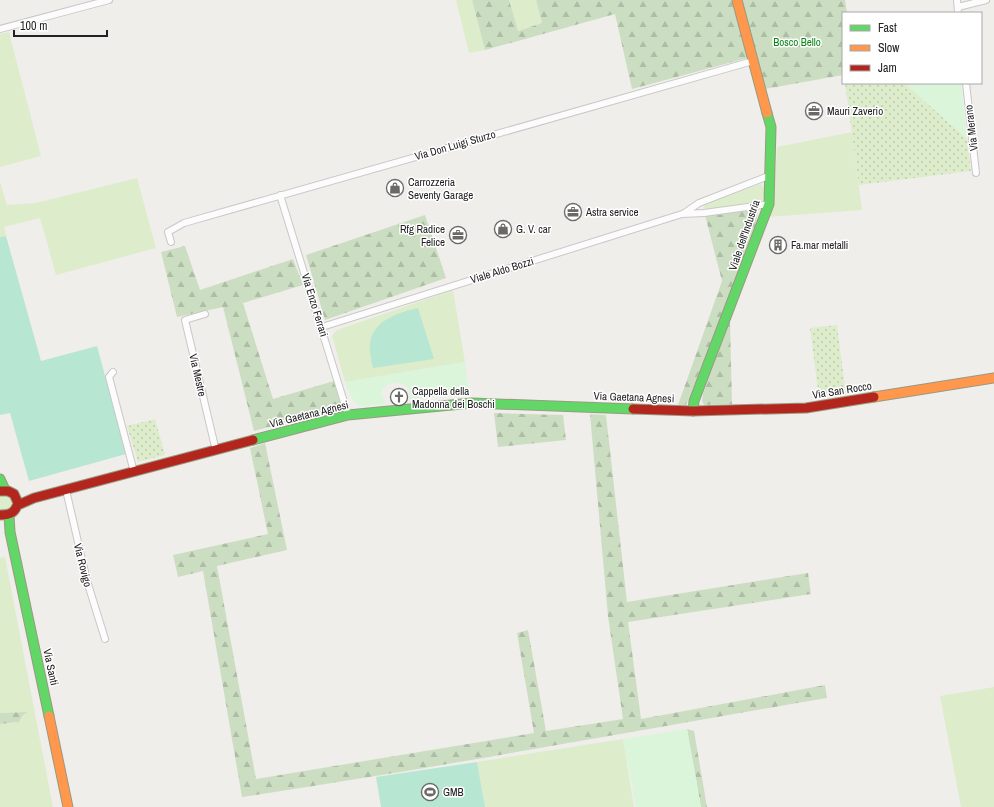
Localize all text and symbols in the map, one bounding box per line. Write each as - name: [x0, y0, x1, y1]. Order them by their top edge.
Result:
- scale bar: [14, 12, 107, 38]
- legend: [842, 12, 982, 84]
- text: 100 m: [20, 18, 47, 34]
- text: Fast: [878, 20, 897, 36]
- park label: Bosco Bello: [773, 35, 821, 49]
- text: Slow: [878, 40, 900, 56]
- text: Jam: [878, 60, 897, 76]
- office icon: Mauri Zaverio: [804, 101, 824, 121]
- place label: Mauri Zaverio: [827, 104, 883, 118]
- street label: Via Merano: [961, 104, 981, 152]
- street label: Via Don Luigi Sturzo: [413, 127, 497, 163]
- place label: Carrozzeria Seventy Garage: [408, 175, 473, 202]
- shop icon: Carrozzeria Seventy Garage: [385, 178, 405, 198]
- street label: Viale dell'Industria: [725, 198, 763, 272]
- office icon: Astra service: [563, 202, 583, 222]
- place label: Astra service: [585, 205, 639, 219]
- shop icon: G. V. car: [493, 219, 513, 239]
- place label: Rfg Radice Felice: [400, 222, 445, 249]
- place label: G. V. car: [516, 222, 551, 236]
- office icon: Rfg Radice Felice: [448, 225, 468, 245]
- building icon: Fa.mar metalli: [768, 235, 788, 255]
- place label: Fa.mar metalli: [791, 238, 848, 252]
- street label: Viale Aldo Bozzi: [469, 254, 535, 286]
- street label: Via Enzo Ferrari: [299, 272, 331, 338]
- street label: Via Mestre: [186, 352, 210, 398]
- street label: Via San Rocco: [811, 378, 873, 402]
- place label: Cappella della Madonna dei Boschi: [412, 384, 495, 411]
- church icon: Cappella della Madonna dei Boschi: [389, 387, 409, 407]
- street label: Via Gaetana Agnesi: [593, 389, 675, 405]
- street label: Via Gaetana Agnesi: [268, 397, 350, 431]
- street label: Via Rovigo: [71, 542, 95, 588]
- street label: Via Santi: [40, 647, 62, 687]
- sports icon: GMB: [420, 782, 440, 802]
- place label: GMB: [443, 785, 464, 799]

